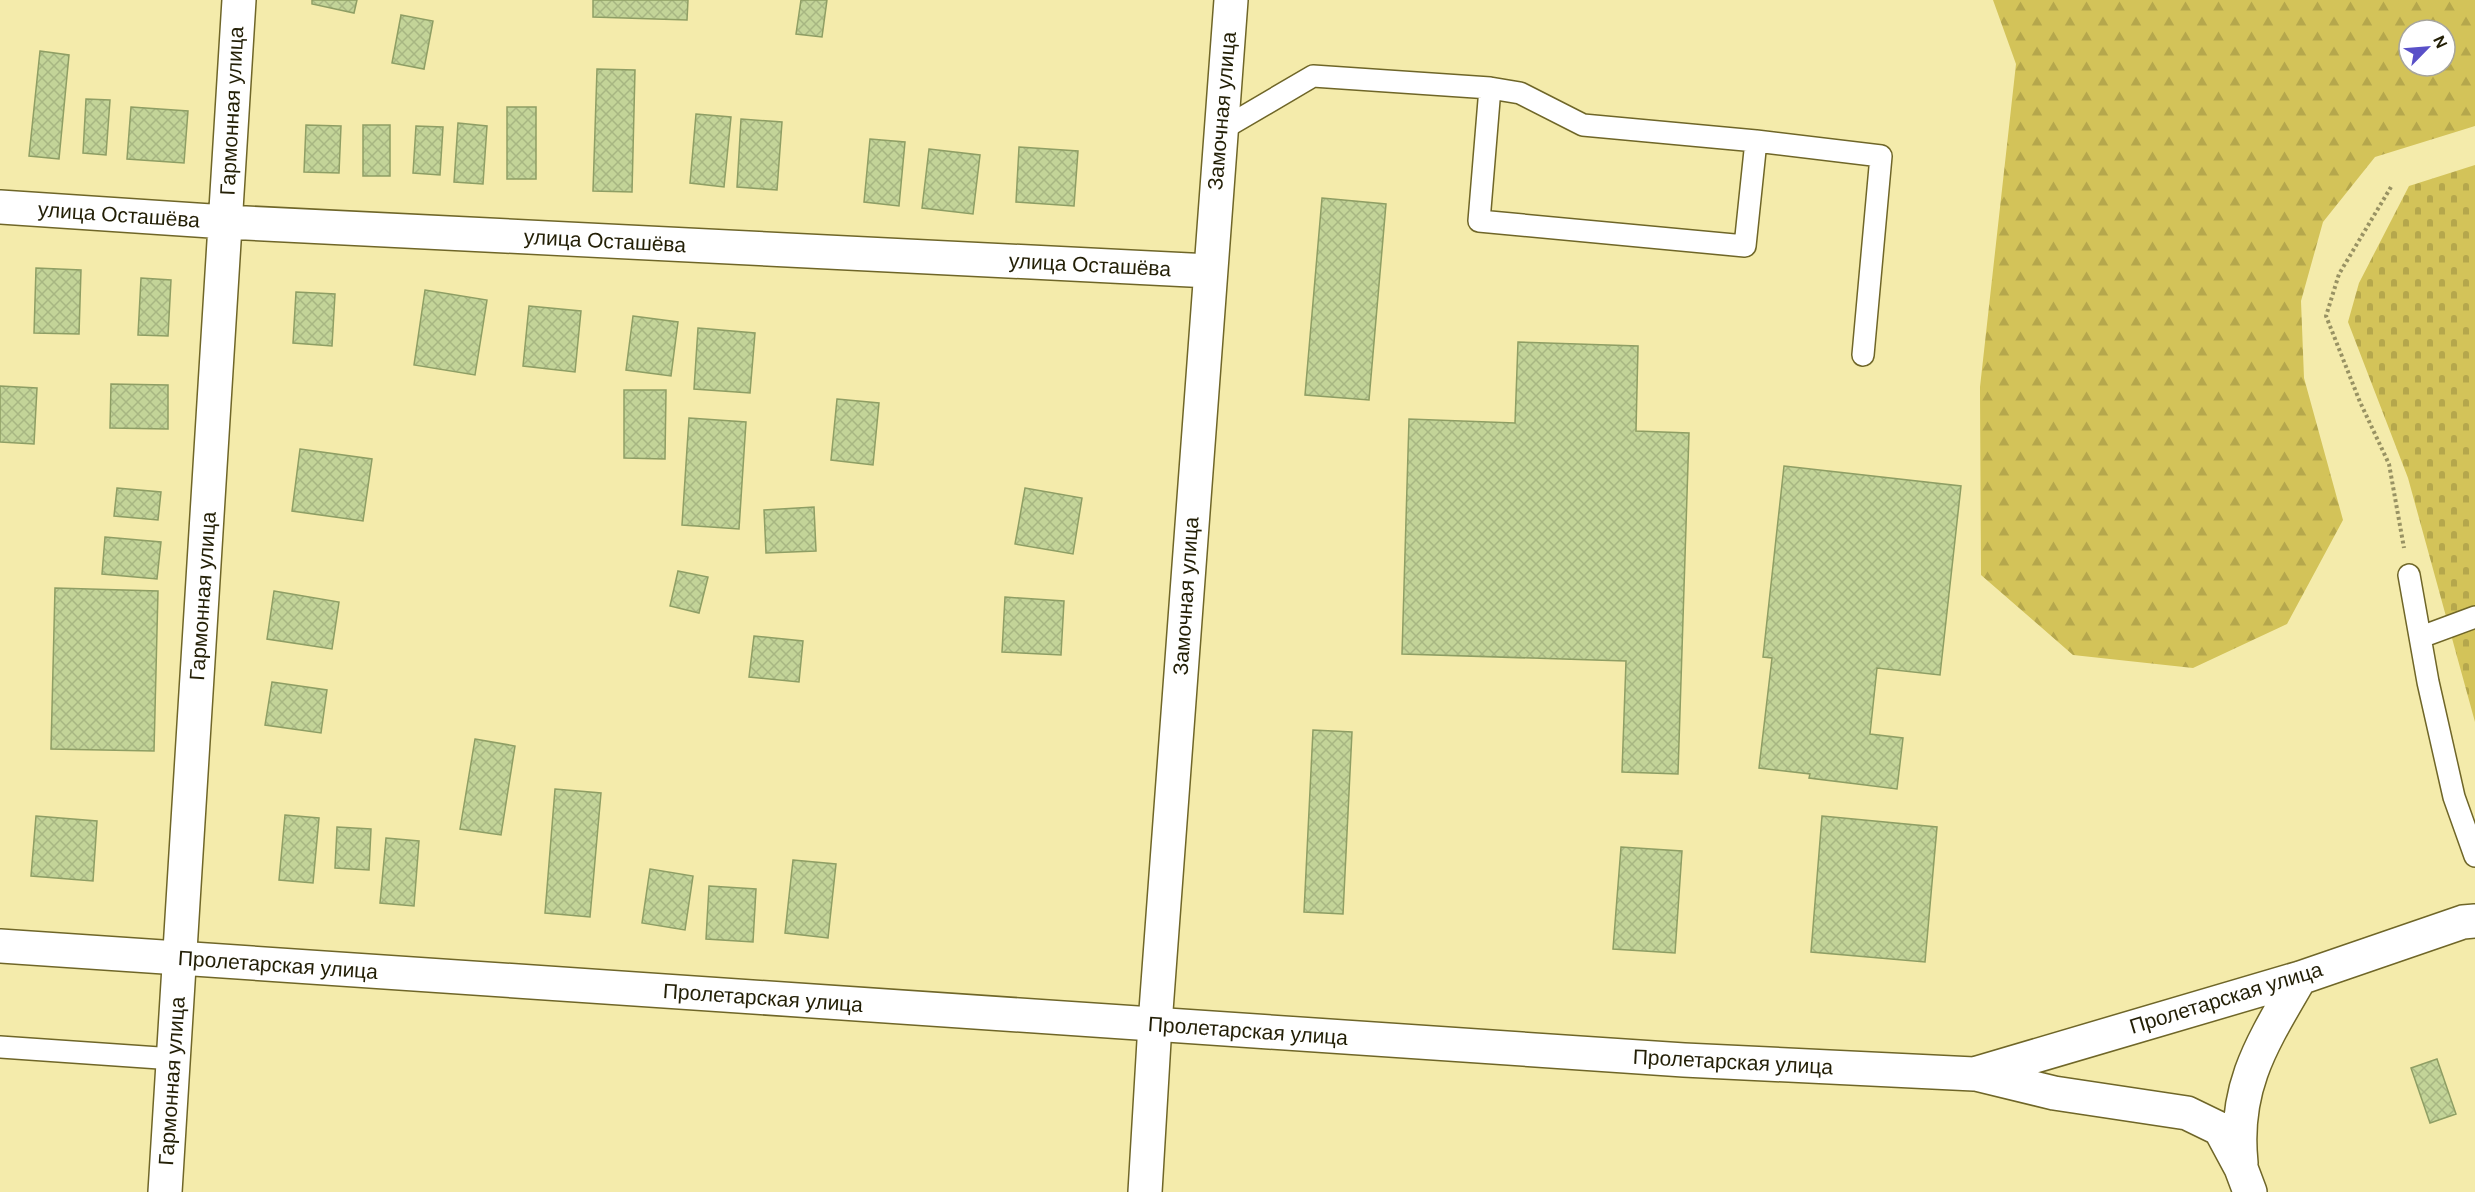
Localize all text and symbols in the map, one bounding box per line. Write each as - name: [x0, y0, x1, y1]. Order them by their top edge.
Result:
- north arrow: [2397, 18, 2457, 78]
- street label: Гармонная улица: [214, 25, 250, 196]
- street label: Замочная улица: [1201, 30, 1243, 191]
- text: N: [2428, 32, 2452, 52]
- street label: улица Осташёва: [37, 195, 201, 235]
- street label: улица Осташёва: [523, 223, 687, 259]
- street label: улица Осташёва: [1008, 247, 1172, 283]
- street label: Гармонная улица: [183, 510, 223, 681]
- street label: Замочная улица: [1166, 515, 1206, 676]
- street label: Пролетарская улица: [177, 944, 379, 986]
- street label: Пролетарская улица: [2126, 955, 2326, 1041]
- street label: Пролетарская улица: [662, 977, 864, 1019]
- street label: Гармонная улица: [152, 995, 192, 1166]
- street label: Пролетарская улица: [1147, 1010, 1349, 1052]
- street label: Пролетарская улица: [1632, 1043, 1834, 1081]

